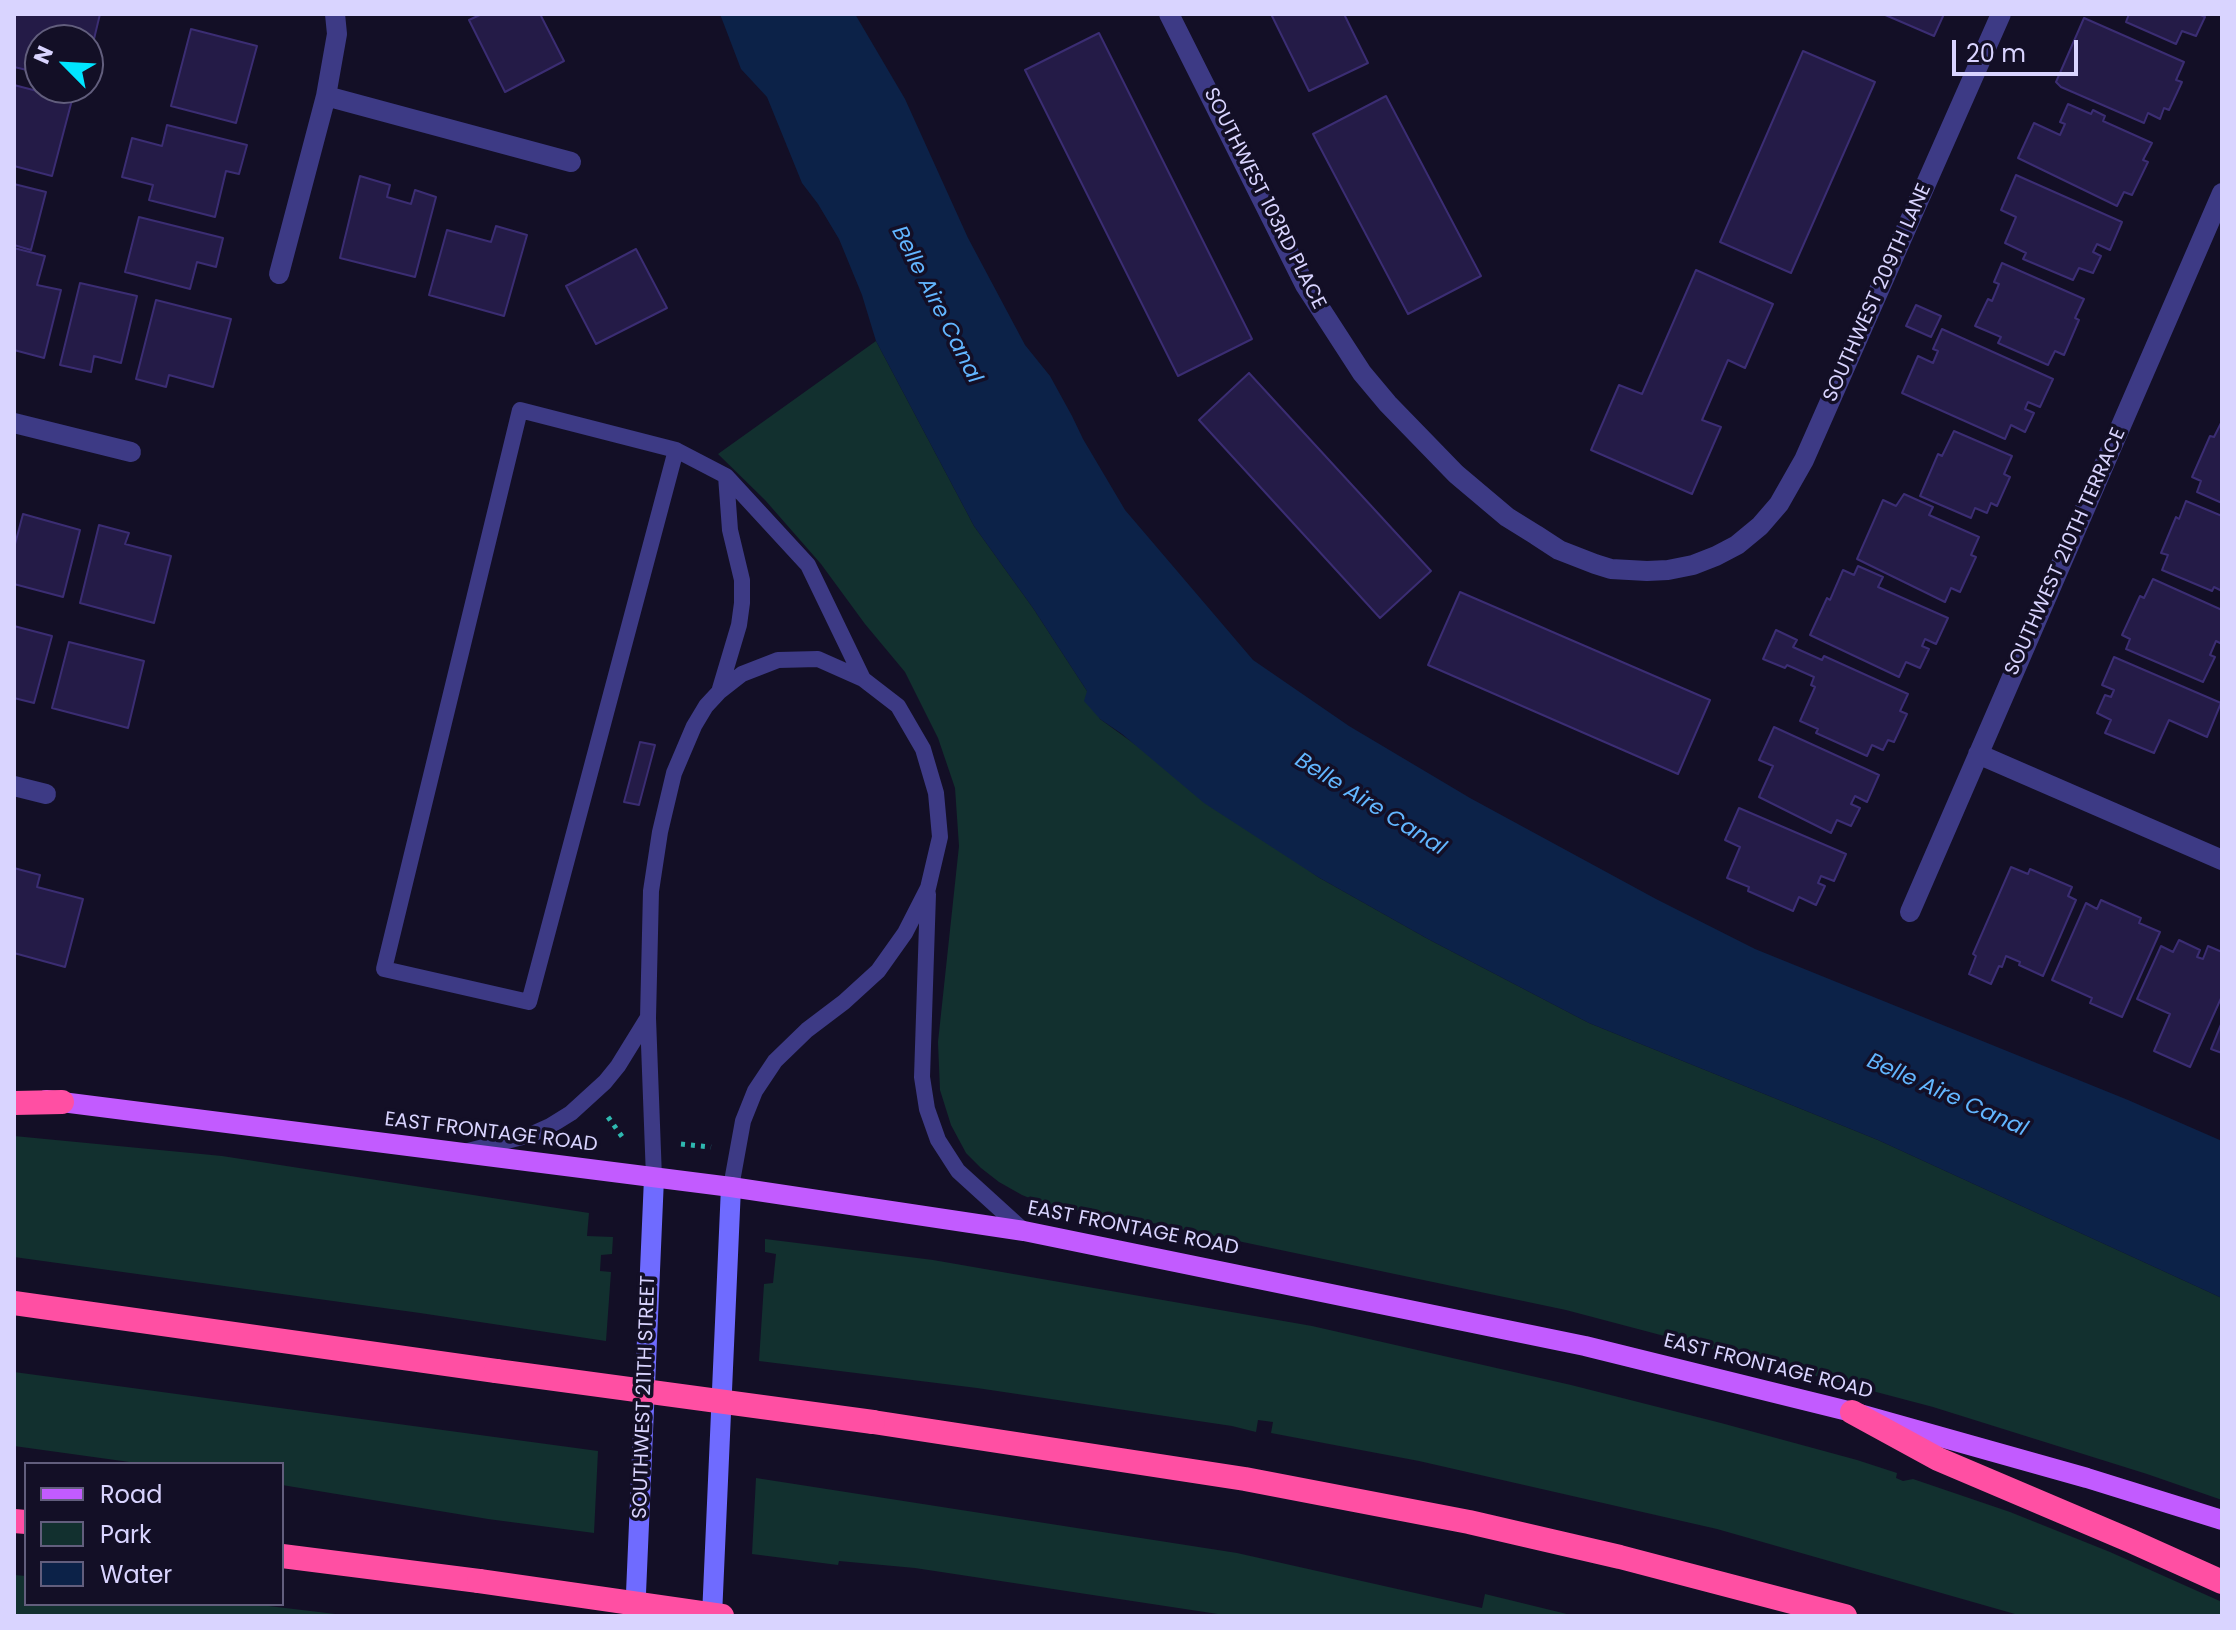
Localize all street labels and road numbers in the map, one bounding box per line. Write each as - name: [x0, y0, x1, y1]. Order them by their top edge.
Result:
- street label: SOUTHWEST 103RD PLACE: [1198, 84, 1330, 314]
- street label: SOUTHWEST 209TH LANE: [1819, 180, 1937, 406]
- street label: SOUTHWEST 210TH TERRACE: [2000, 425, 2132, 679]
- street label: EAST FRONTAGE ROAD: [383, 1108, 599, 1158]
- street label: EAST FRONTAGE ROAD: [1025, 1197, 1241, 1261]
- street label: SOUTHWEST 211TH STREET: [629, 1275, 661, 1519]
- street label: EAST FRONTAGE ROAD: [1661, 1329, 1875, 1405]

